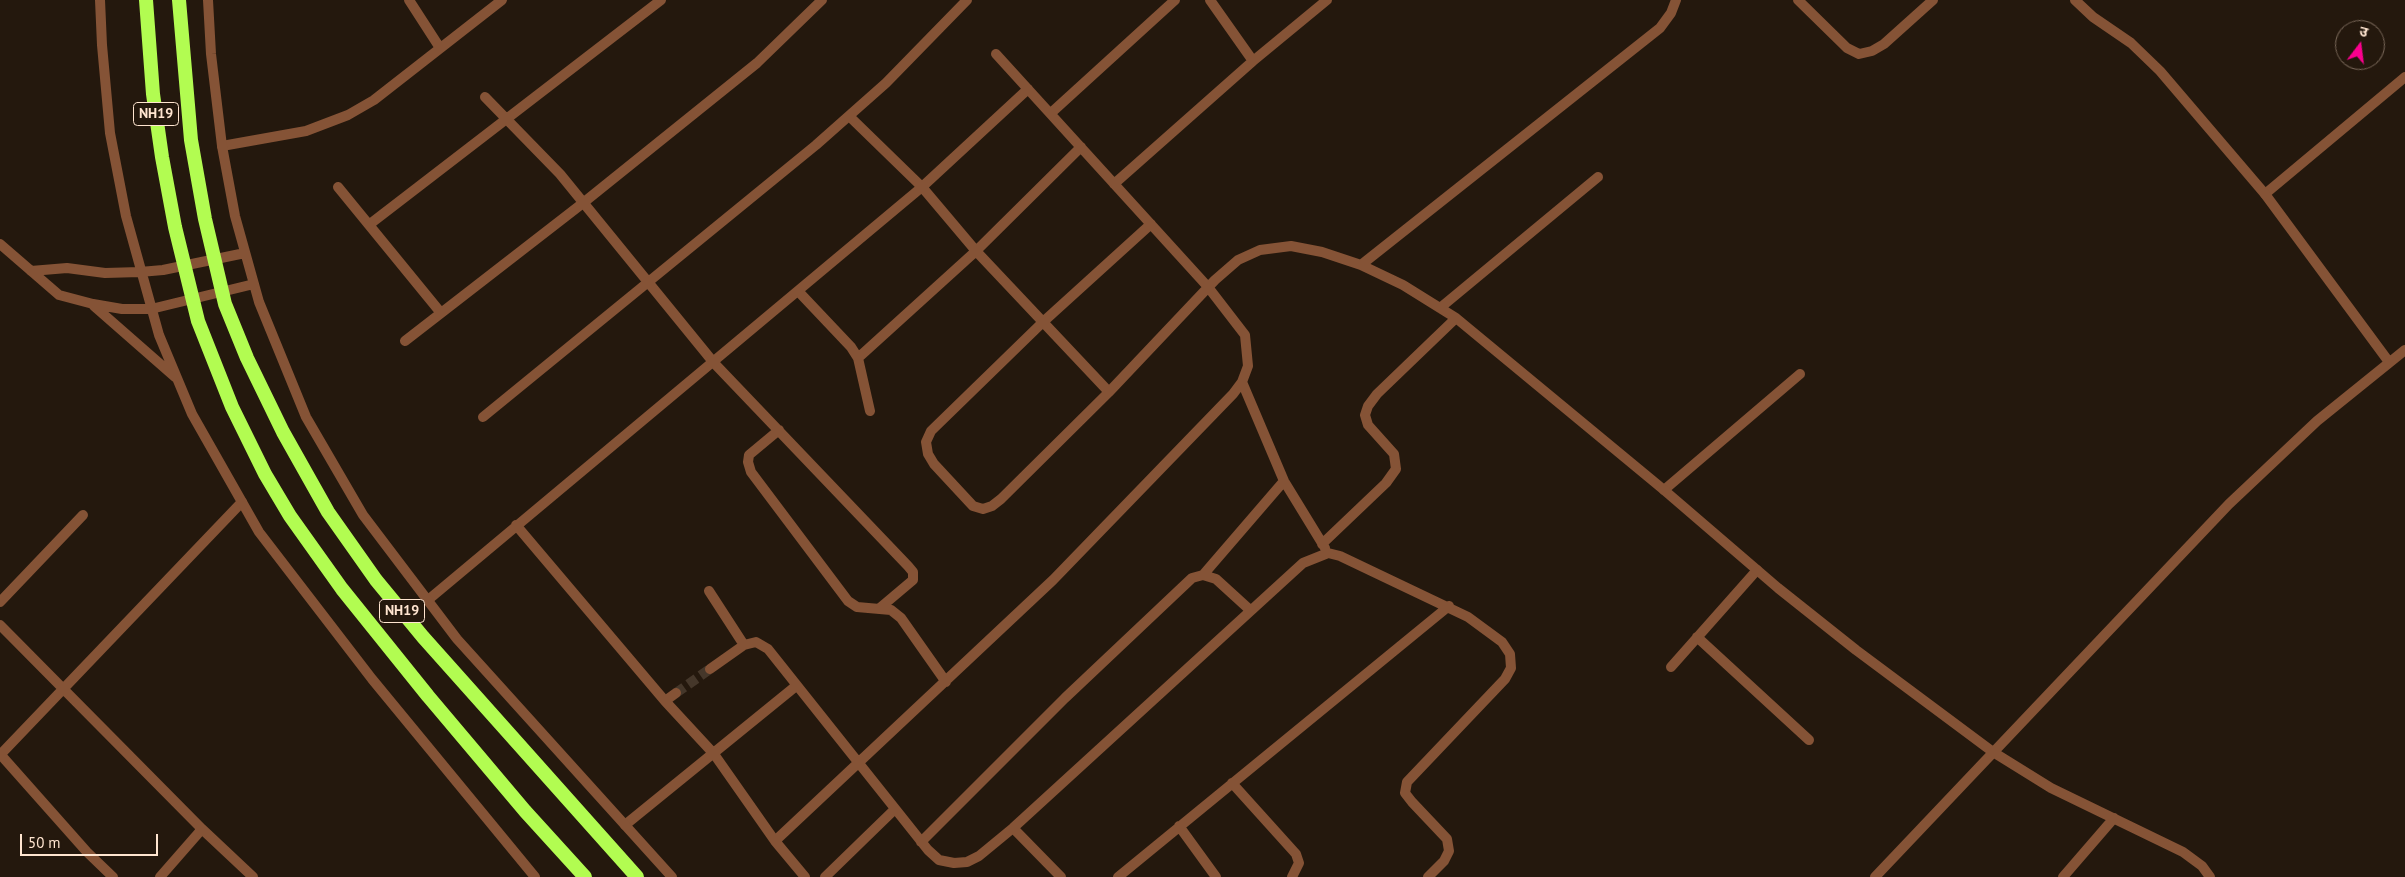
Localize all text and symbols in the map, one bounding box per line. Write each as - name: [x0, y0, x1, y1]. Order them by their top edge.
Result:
- north arrow: [2335, 20, 2385, 70]
- text: उ: [2357, 22, 2370, 41]
- road number: NH19: [134, 102, 178, 126]
- road number: NH19: [380, 600, 424, 622]
- scale bar: [22, 824, 160, 856]
- text: 50 m: [28, 833, 61, 852]

